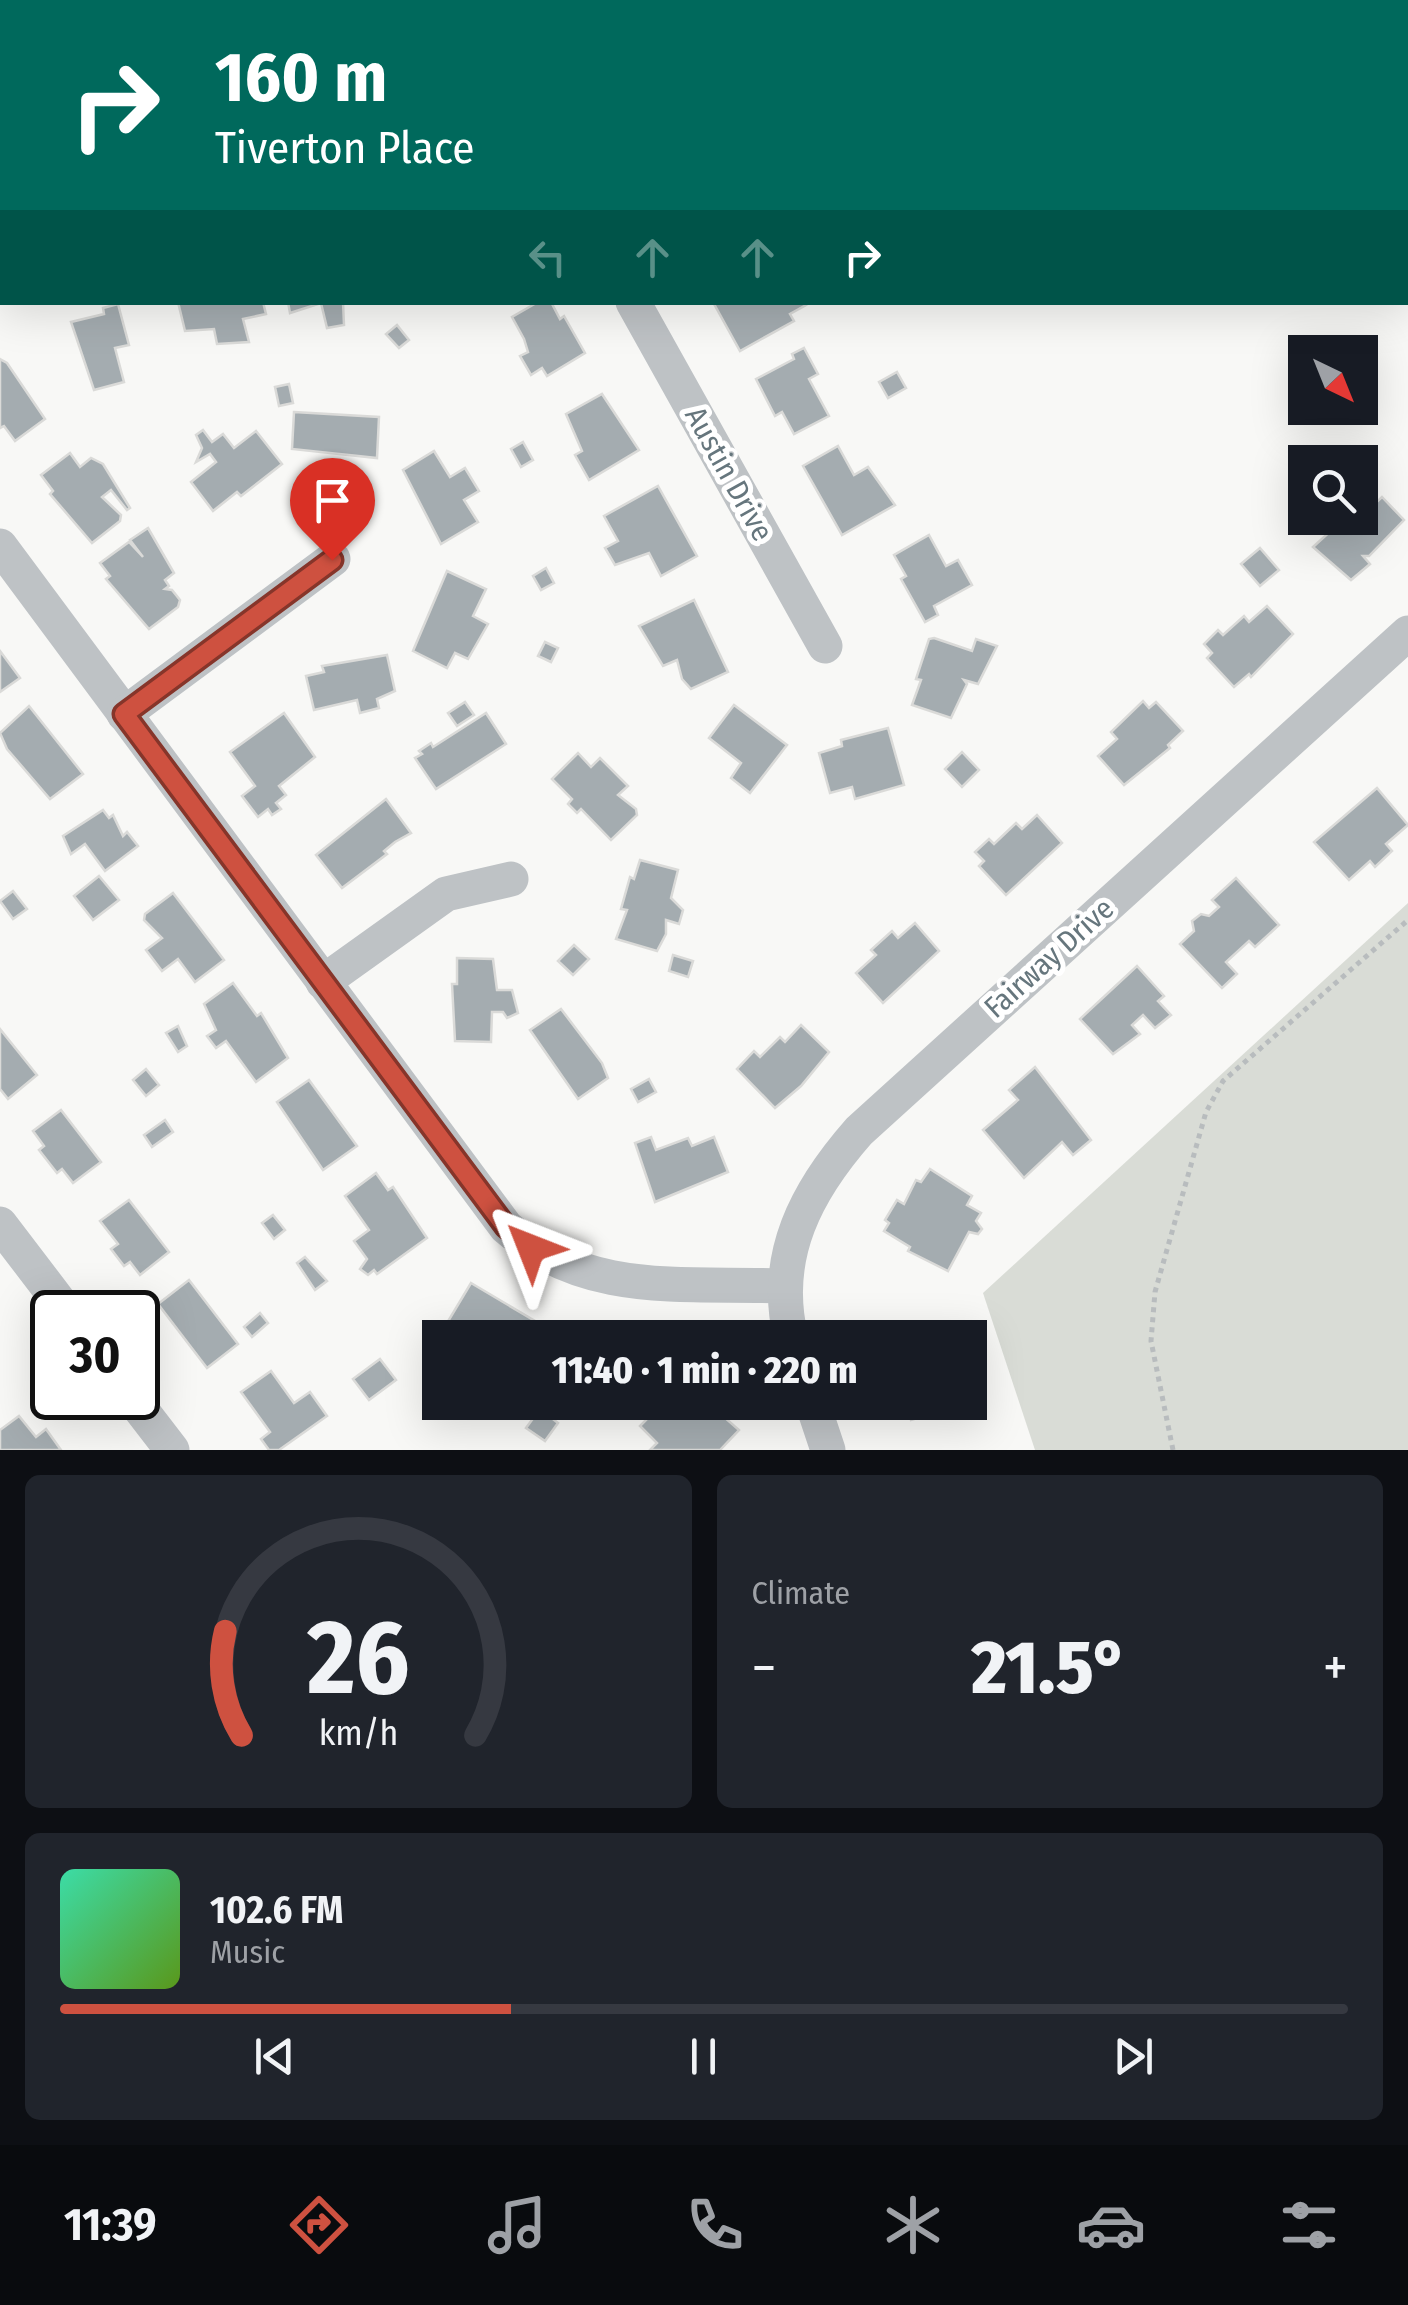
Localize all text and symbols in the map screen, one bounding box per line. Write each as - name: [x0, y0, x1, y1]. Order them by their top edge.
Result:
- text: 160 m: [215, 36, 387, 120]
- icon: right: [50, 40, 180, 170]
- text: Tiverton Place: [215, 121, 474, 175]
- icon: left: [520, 230, 575, 285]
- icon: ahead: [625, 230, 680, 285]
- icon: ahead: [730, 230, 785, 285]
- icon: right: [835, 230, 890, 285]
- north arrow: [1288, 335, 1378, 425]
- map controls: [1288, 335, 1378, 535]
- street label: Austin Drive: [677, 401, 781, 547]
- button: search: [1288, 445, 1378, 535]
- pin: [290, 458, 375, 561]
- icon: arrive: [305, 473, 360, 528]
- street label: Fairway Drive: [977, 891, 1121, 1025]
- position arrow: [479, 1196, 583, 1300]
- speed limit sign: 30: [30, 1290, 160, 1420]
- text: 11:40 · 1 min · 220 m: [552, 1347, 857, 1393]
- text: Climate: [752, 1574, 850, 1612]
- text: 26: [306, 1596, 410, 1721]
- text: 21.5°: [971, 1623, 1128, 1713]
- text: −: [752, 1635, 776, 1701]
- text: +: [1323, 1635, 1348, 1701]
- text: km/h: [318, 1712, 398, 1754]
- text: 102.6 FM: [210, 1887, 343, 1933]
- text: Music: [210, 1933, 285, 1971]
- icon: previous: [247, 2029, 302, 2084]
- icon: pause: [676, 2029, 731, 2084]
- icon: next: [1106, 2029, 1161, 2084]
- icon: directions: [284, 2190, 354, 2260]
- icon: music: [482, 2190, 552, 2260]
- icon: phone: [680, 2190, 750, 2260]
- icon: climate: [878, 2190, 948, 2260]
- icon: car: [1076, 2190, 1146, 2260]
- icon: filters: [1274, 2190, 1344, 2260]
- text: 11:39: [64, 2198, 156, 2252]

